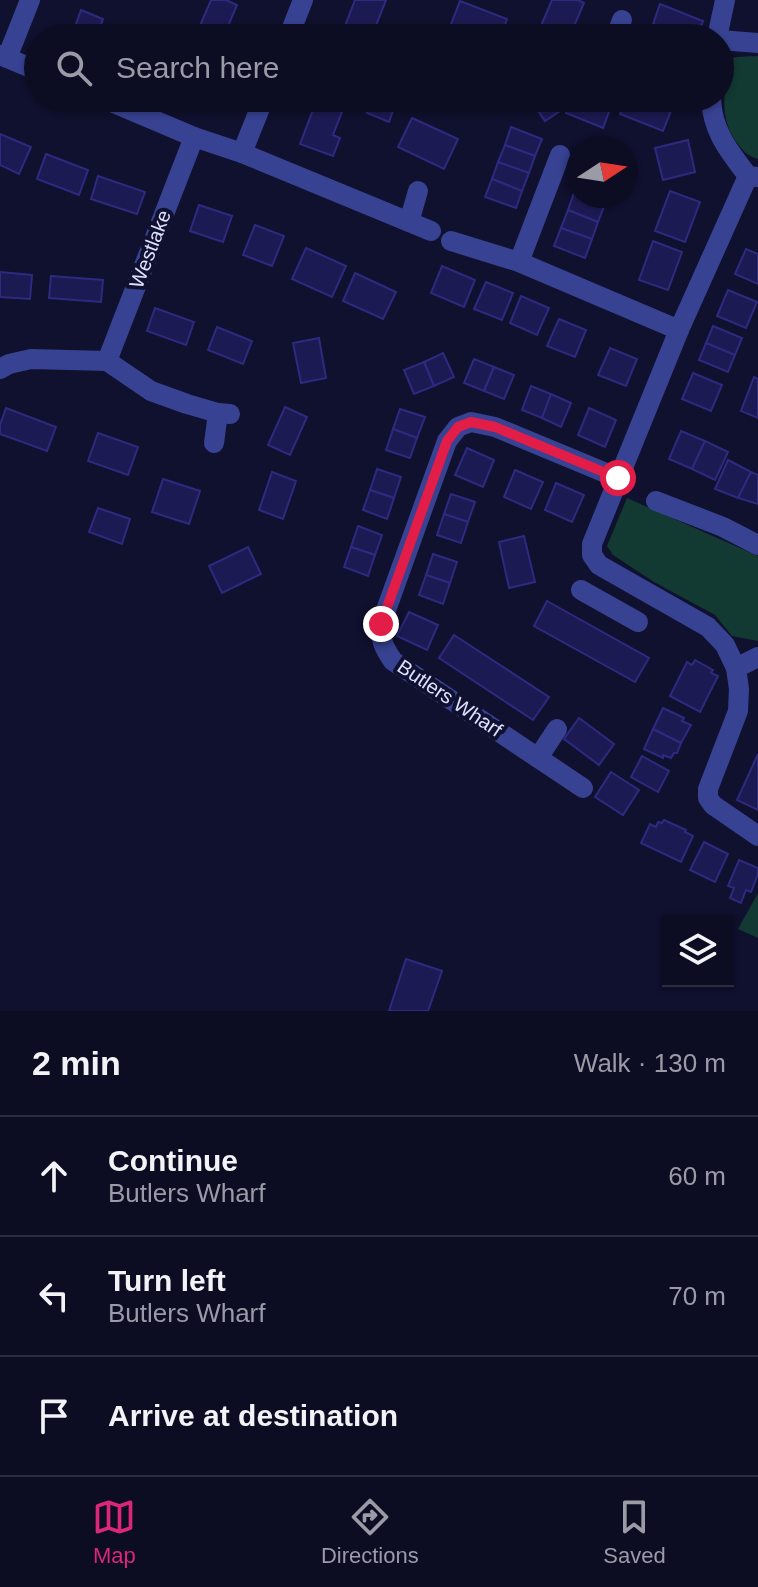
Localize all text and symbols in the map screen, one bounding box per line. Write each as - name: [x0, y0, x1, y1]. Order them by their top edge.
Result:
- search box: [24, 24, 734, 112]
- icon: search: [52, 46, 96, 90]
- text: Search here: [116, 51, 279, 84]
- north arrow: [566, 136, 638, 208]
- street label: Westlake: [125, 207, 175, 291]
- route start: [600, 460, 636, 496]
- route end: [363, 606, 399, 642]
- street label: Butlers Wharf: [394, 655, 507, 741]
- map controls: [662, 915, 734, 987]
- button: layers: [662, 915, 734, 987]
- text: 2 min: [32, 1044, 121, 1082]
- text: Walk · 130 m: [574, 1048, 726, 1078]
- text: Continue: [108, 1144, 238, 1177]
- icon: ahead: [32, 1154, 76, 1198]
- text: 60 m: [668, 1161, 726, 1191]
- text: Butlers Wharf: [108, 1178, 266, 1208]
- text: Turn left: [108, 1264, 226, 1297]
- icon: left: [32, 1274, 76, 1318]
- text: 70 m: [668, 1281, 726, 1311]
- text: Butlers Wharf: [108, 1298, 266, 1328]
- icon: arrive: [32, 1394, 76, 1438]
- text: Arrive at destination: [108, 1399, 398, 1432]
- tab: Map: [92, 1495, 136, 1569]
- tab: Directions: [321, 1495, 419, 1569]
- tab: Saved: [603, 1495, 666, 1569]

